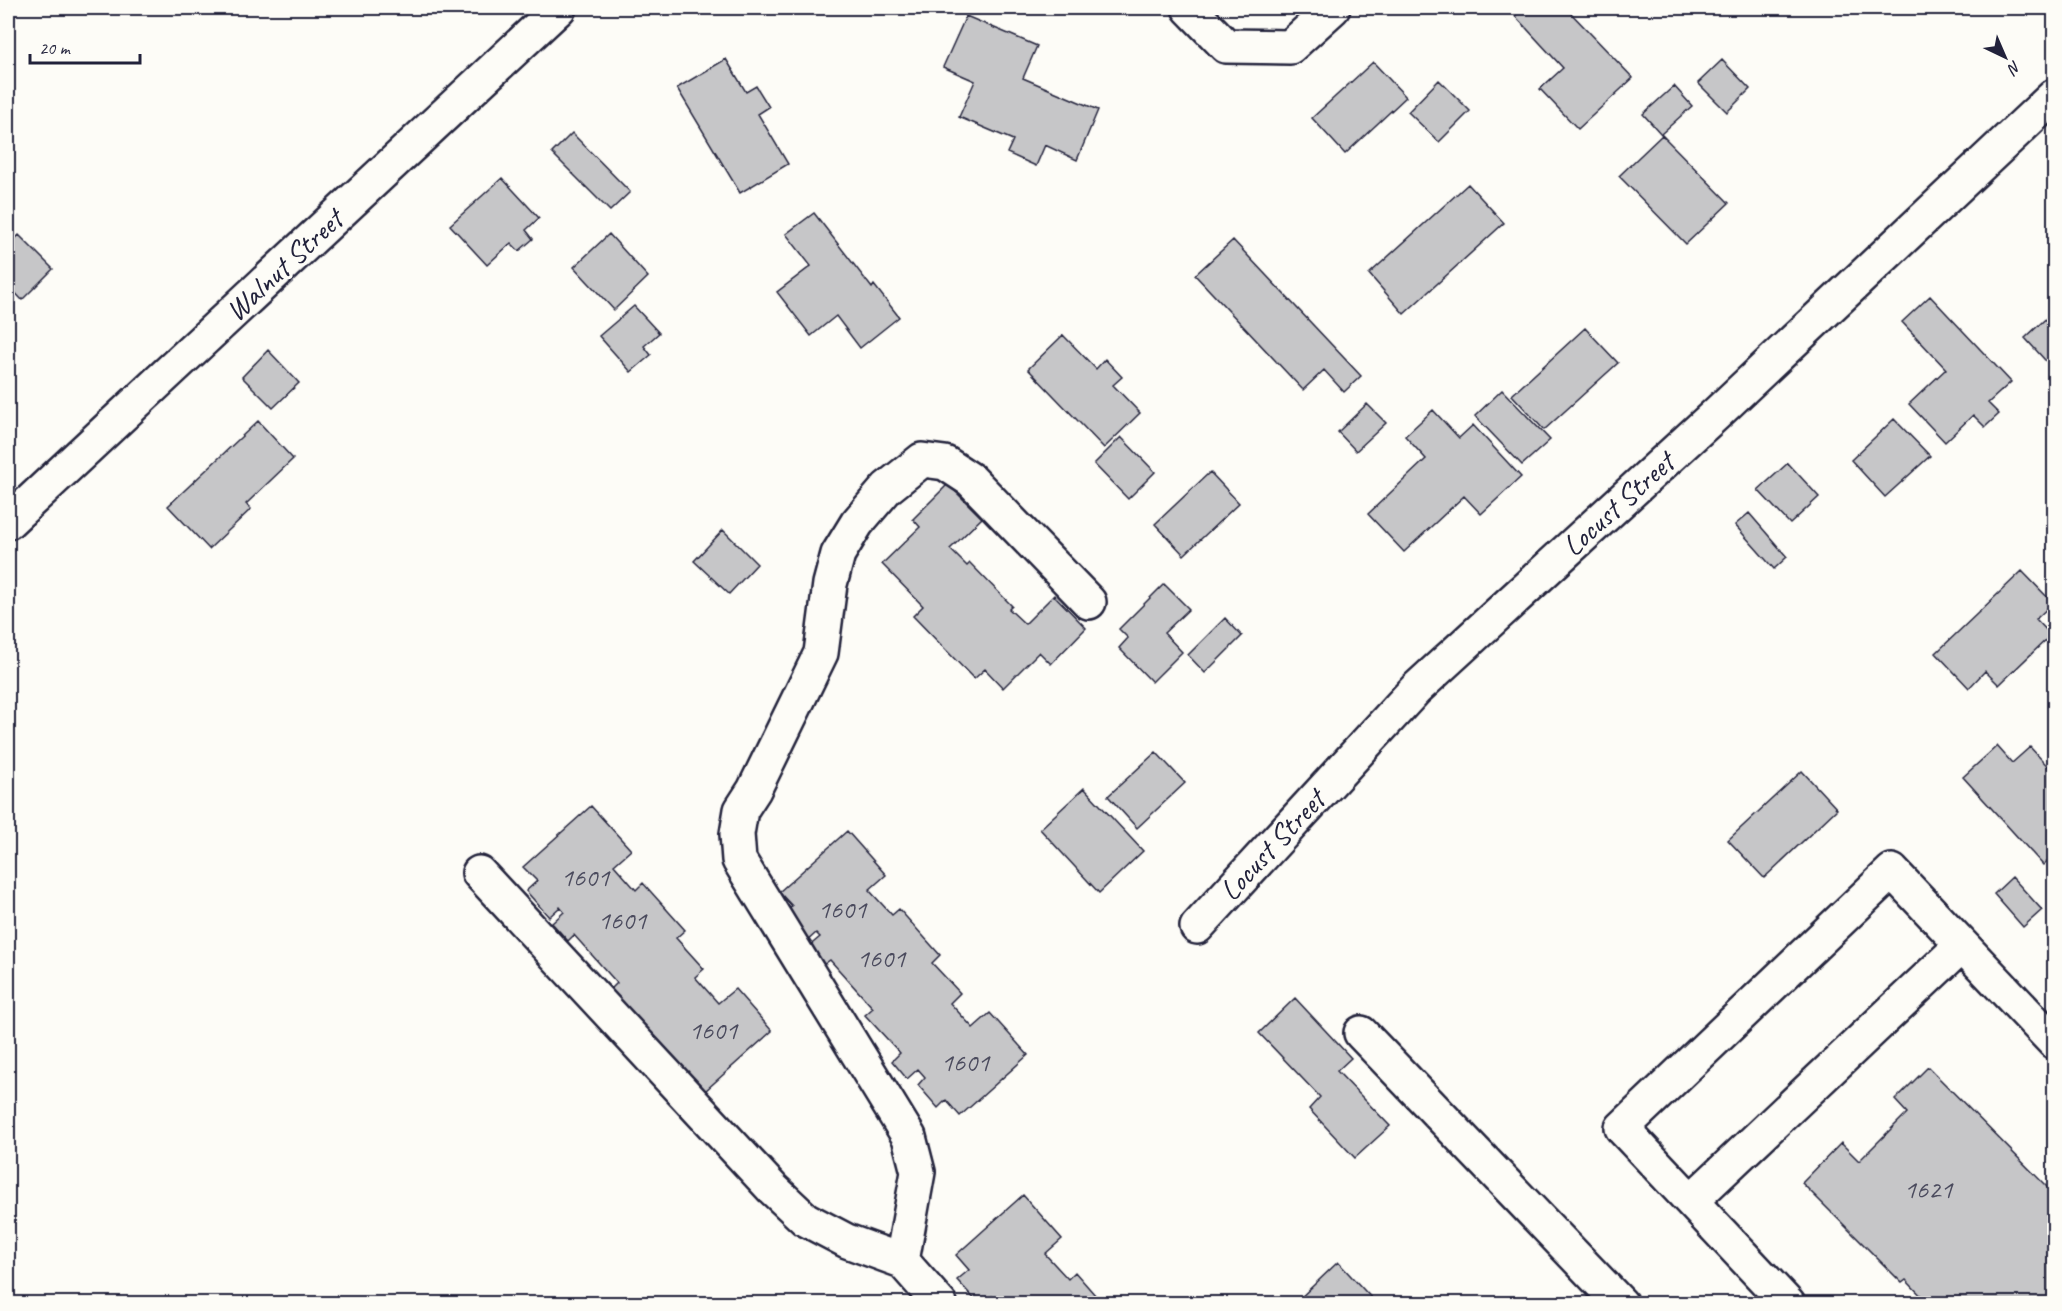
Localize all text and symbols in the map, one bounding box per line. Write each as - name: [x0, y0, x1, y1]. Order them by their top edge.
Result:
- scale bar: [30, 27, 140, 65]
- north arrow: [1975, 27, 2035, 87]
- text: 20 m: [39, 37, 72, 59]
- text: N: [2002, 56, 2025, 80]
- street label: Walnut Street: [217, 198, 354, 329]
- street label: Locust Street: [1554, 441, 1685, 564]
- street label: Locust Street: [1211, 779, 1336, 908]
- house number: 1601: [561, 860, 611, 894]
- house number: 1601: [818, 892, 868, 926]
- house number: 1601: [598, 903, 648, 937]
- house number: 1601: [857, 941, 907, 975]
- house number: 1601: [689, 1013, 739, 1047]
- house number: 1601: [941, 1045, 991, 1079]
- house number: 1621: [1904, 1172, 1954, 1206]

